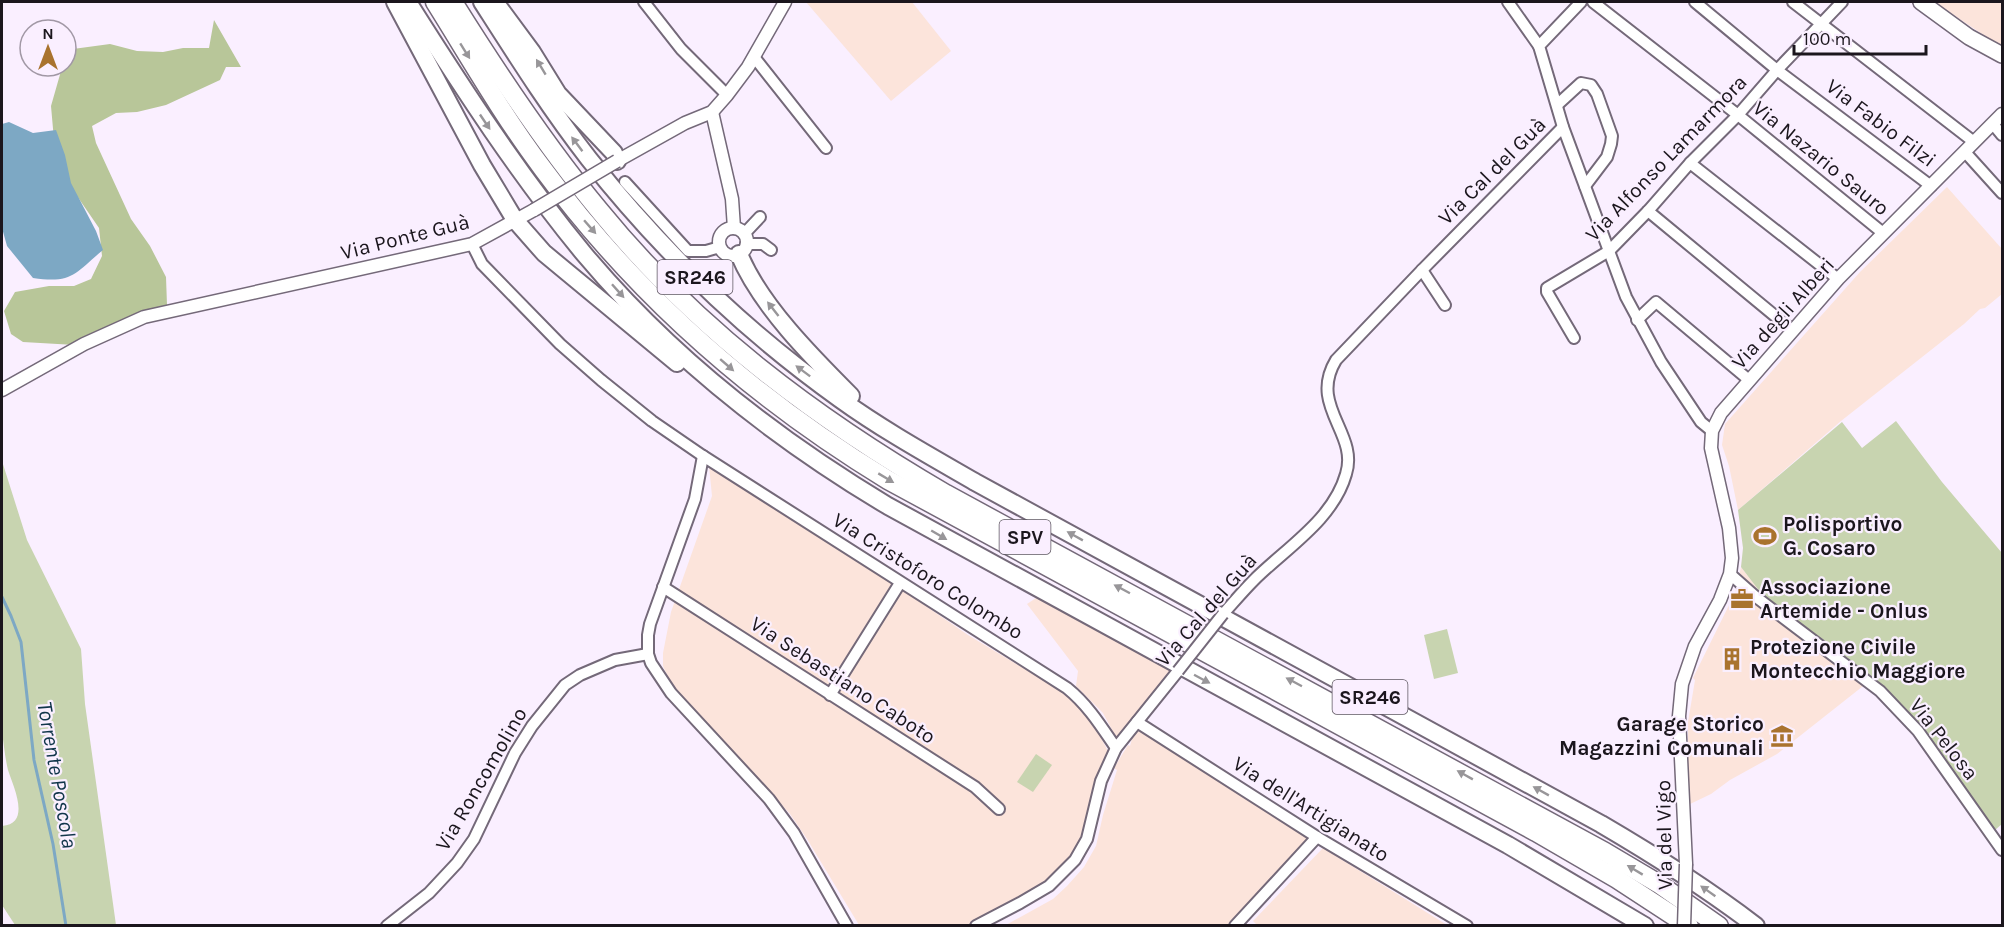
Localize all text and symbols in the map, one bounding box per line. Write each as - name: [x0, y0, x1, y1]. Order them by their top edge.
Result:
- north arrow: [18, 18, 78, 78]
- scale bar: [1794, 18, 1926, 56]
- text: N: [42, 24, 54, 43]
- text: 100 m: [1803, 28, 1851, 50]
- one-way arrow: [460, 43, 471, 59]
- one-way arrow: [536, 58, 546, 75]
- street label: Via Alfonso Lamarmora: [1580, 70, 1752, 246]
- street label: Via Fabio Filzi: [1821, 74, 1941, 172]
- street label: Via Nazario Sauro: [1748, 96, 1894, 220]
- street label: Via Cal del Guà: [1433, 112, 1551, 230]
- one-way arrow: [479, 113, 490, 130]
- one-way arrow: [572, 136, 584, 151]
- street label: Via Ponte Guà: [338, 209, 472, 265]
- one-way arrow: [583, 219, 596, 234]
- street label: Via degli Alberi: [1727, 252, 1839, 374]
- road number: SR246: [658, 260, 732, 294]
- one-way arrow: [611, 283, 624, 298]
- one-way arrow: [768, 301, 780, 316]
- one-way arrow: [719, 359, 735, 372]
- one-way arrow: [795, 365, 811, 377]
- one-way arrow: [878, 473, 894, 484]
- street label: Via Cristoforo Colombo: [828, 508, 1028, 644]
- place label: Polisportivo G. Cosaro: [1783, 512, 1902, 560]
- road number: SPV: [1000, 520, 1050, 554]
- sports icon: Polisportivo G. Cosaro: [1752, 523, 1778, 549]
- one-way arrow: [931, 530, 948, 540]
- one-way arrow: [1066, 531, 1083, 541]
- street label: Via Cal del Guà: [1150, 549, 1262, 671]
- place label: Associazione Artemide - Onlus: [1760, 575, 1928, 623]
- one-way arrow: [1114, 584, 1131, 594]
- office icon: Associazione Artemide - Onlus: [1729, 586, 1755, 612]
- street label: Via Sebastiano Caboto: [746, 611, 940, 749]
- place label: Protezione Civile Montecchio Maggiore: [1750, 635, 1965, 683]
- building icon: Protezione Civile Montecchio Maggiore: [1719, 646, 1745, 672]
- one-way arrow: [1194, 674, 1211, 684]
- one-way arrow: [1285, 677, 1302, 687]
- road number: SR246: [1332, 680, 1408, 714]
- street label: Via Pelosa: [1905, 693, 1983, 785]
- water label: Torrente Poscola: [31, 700, 83, 850]
- street label: Via Roncomolino: [430, 703, 532, 855]
- place label: Garage Storico Magazzini Comunali: [1559, 712, 1764, 760]
- museum icon: Garage Storico Magazzini Comunali: [1769, 723, 1795, 749]
- street label: Via dell'Artigianato: [1229, 751, 1393, 867]
- one-way arrow: [1456, 770, 1473, 780]
- street label: Via del Vigo: [1651, 780, 1677, 890]
- one-way arrow: [1532, 786, 1549, 796]
- one-way arrow: [1627, 865, 1644, 876]
- one-way arrow: [1701, 885, 1717, 897]

